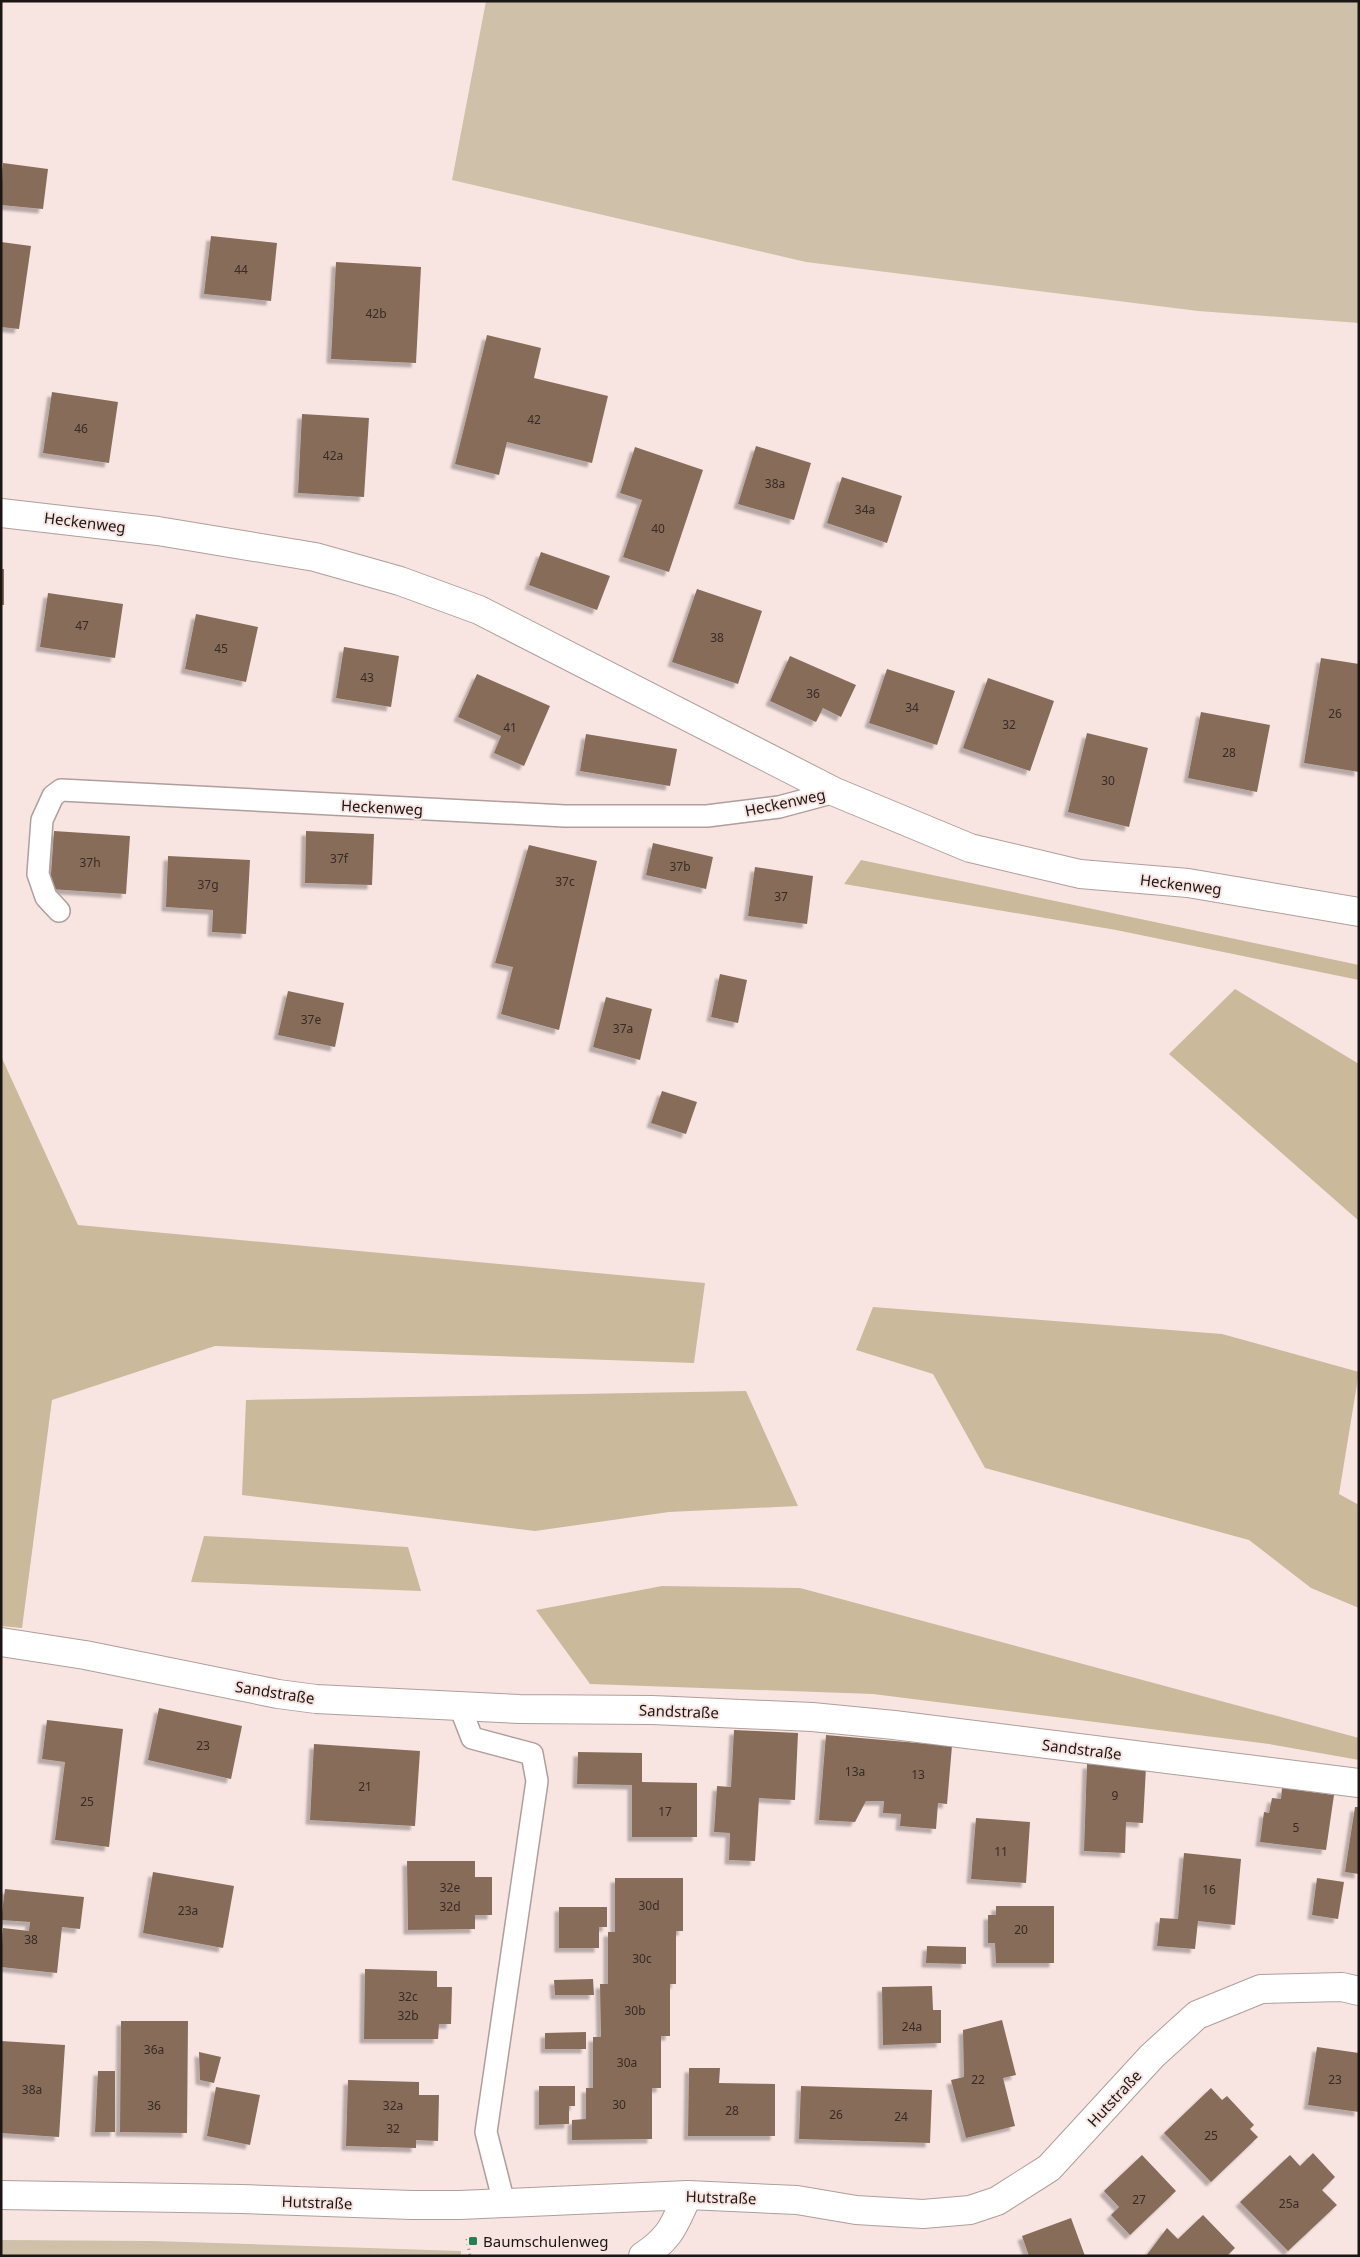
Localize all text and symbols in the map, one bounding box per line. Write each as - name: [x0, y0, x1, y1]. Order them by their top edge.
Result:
- house number: 44: [234, 261, 248, 278]
- house number: 42b: [365, 305, 387, 322]
- house number: 42: [527, 411, 541, 428]
- house number: 46: [74, 420, 88, 437]
- house number: 42a: [323, 447, 343, 464]
- house number: 38a: [765, 475, 785, 492]
- house number: 34a: [855, 501, 875, 518]
- street label: Heckenweg: [43, 507, 127, 537]
- house number: 40: [651, 520, 665, 537]
- house number: 47: [75, 617, 89, 634]
- house number: 38: [710, 629, 724, 646]
- house number: 45: [214, 640, 228, 657]
- house number: 43: [360, 669, 374, 686]
- house number: 36: [806, 685, 820, 702]
- house number: 34: [905, 699, 919, 716]
- house number: 26: [1328, 705, 1342, 722]
- house number: 32: [1002, 716, 1016, 733]
- house number: 41: [503, 719, 517, 736]
- house number: 28: [1222, 744, 1236, 761]
- house number: 30: [1101, 772, 1115, 789]
- street label: Heckenweg: [743, 784, 827, 820]
- street label: Heckenweg: [341, 795, 423, 819]
- house number: 37f: [330, 850, 349, 867]
- house number: 37h: [79, 854, 101, 871]
- house number: 37b: [669, 858, 691, 875]
- street label: Heckenweg: [1139, 869, 1223, 899]
- house number: 37c: [555, 873, 575, 890]
- house number: 37g: [197, 876, 219, 893]
- house number: 37: [774, 888, 788, 905]
- house number: 37e: [301, 1011, 321, 1028]
- house number: 37a: [613, 1020, 633, 1037]
- street label: Sandstraße: [234, 1676, 316, 1708]
- street label: Sandstraße: [639, 1700, 719, 1722]
- street label: Sandstraße: [1041, 1734, 1123, 1764]
- house number: 23: [196, 1737, 210, 1754]
- house number: 13a: [845, 1763, 865, 1780]
- house number: 13: [911, 1766, 925, 1783]
- house number: 21: [358, 1778, 372, 1795]
- house number: 9: [1112, 1787, 1119, 1804]
- house number: 25: [80, 1793, 94, 1810]
- house number: 17: [658, 1803, 672, 1820]
- house number: 5: [1293, 1819, 1300, 1836]
- house number: 11: [994, 1843, 1008, 1860]
- house number: 32e: [440, 1879, 460, 1896]
- house number: 16: [1202, 1881, 1216, 1898]
- house number: 30d: [638, 1897, 660, 1914]
- house number: 32d: [439, 1898, 461, 1915]
- house number: 23a: [178, 1902, 198, 1919]
- house number: 20: [1014, 1921, 1028, 1938]
- house number: 38: [24, 1931, 38, 1948]
- house number: 30c: [632, 1950, 652, 1967]
- house number: 32c: [398, 1988, 418, 2005]
- house number: 30b: [624, 2002, 646, 2019]
- house number: 32b: [397, 2007, 419, 2024]
- house number: 24a: [902, 2018, 922, 2035]
- house number: 36a: [144, 2041, 164, 2058]
- house number: 30a: [617, 2054, 637, 2071]
- street label: Hutstraße: [1083, 2065, 1145, 2131]
- house number: 22: [971, 2071, 985, 2088]
- house number: 23: [1328, 2071, 1342, 2088]
- house number: 38a: [22, 2081, 42, 2098]
- house number: 30: [612, 2096, 626, 2113]
- house number: 36: [147, 2097, 161, 2114]
- house number: 32a: [383, 2097, 403, 2114]
- house number: 28: [725, 2102, 739, 2119]
- house number: 26: [829, 2106, 843, 2123]
- house number: 24: [894, 2108, 908, 2125]
- house number: 32: [386, 2120, 400, 2137]
- house number: 25: [1204, 2127, 1218, 2144]
- street label: Hutstraße: [685, 2186, 757, 2208]
- street label: Hutstraße: [281, 2191, 353, 2213]
- house number: 27: [1132, 2191, 1146, 2208]
- house number: 25a: [1279, 2195, 1299, 2212]
- place label: Baumschulenweg: [483, 2231, 608, 2251]
- marker: Baumschulenweg: [467, 2235, 479, 2247]

